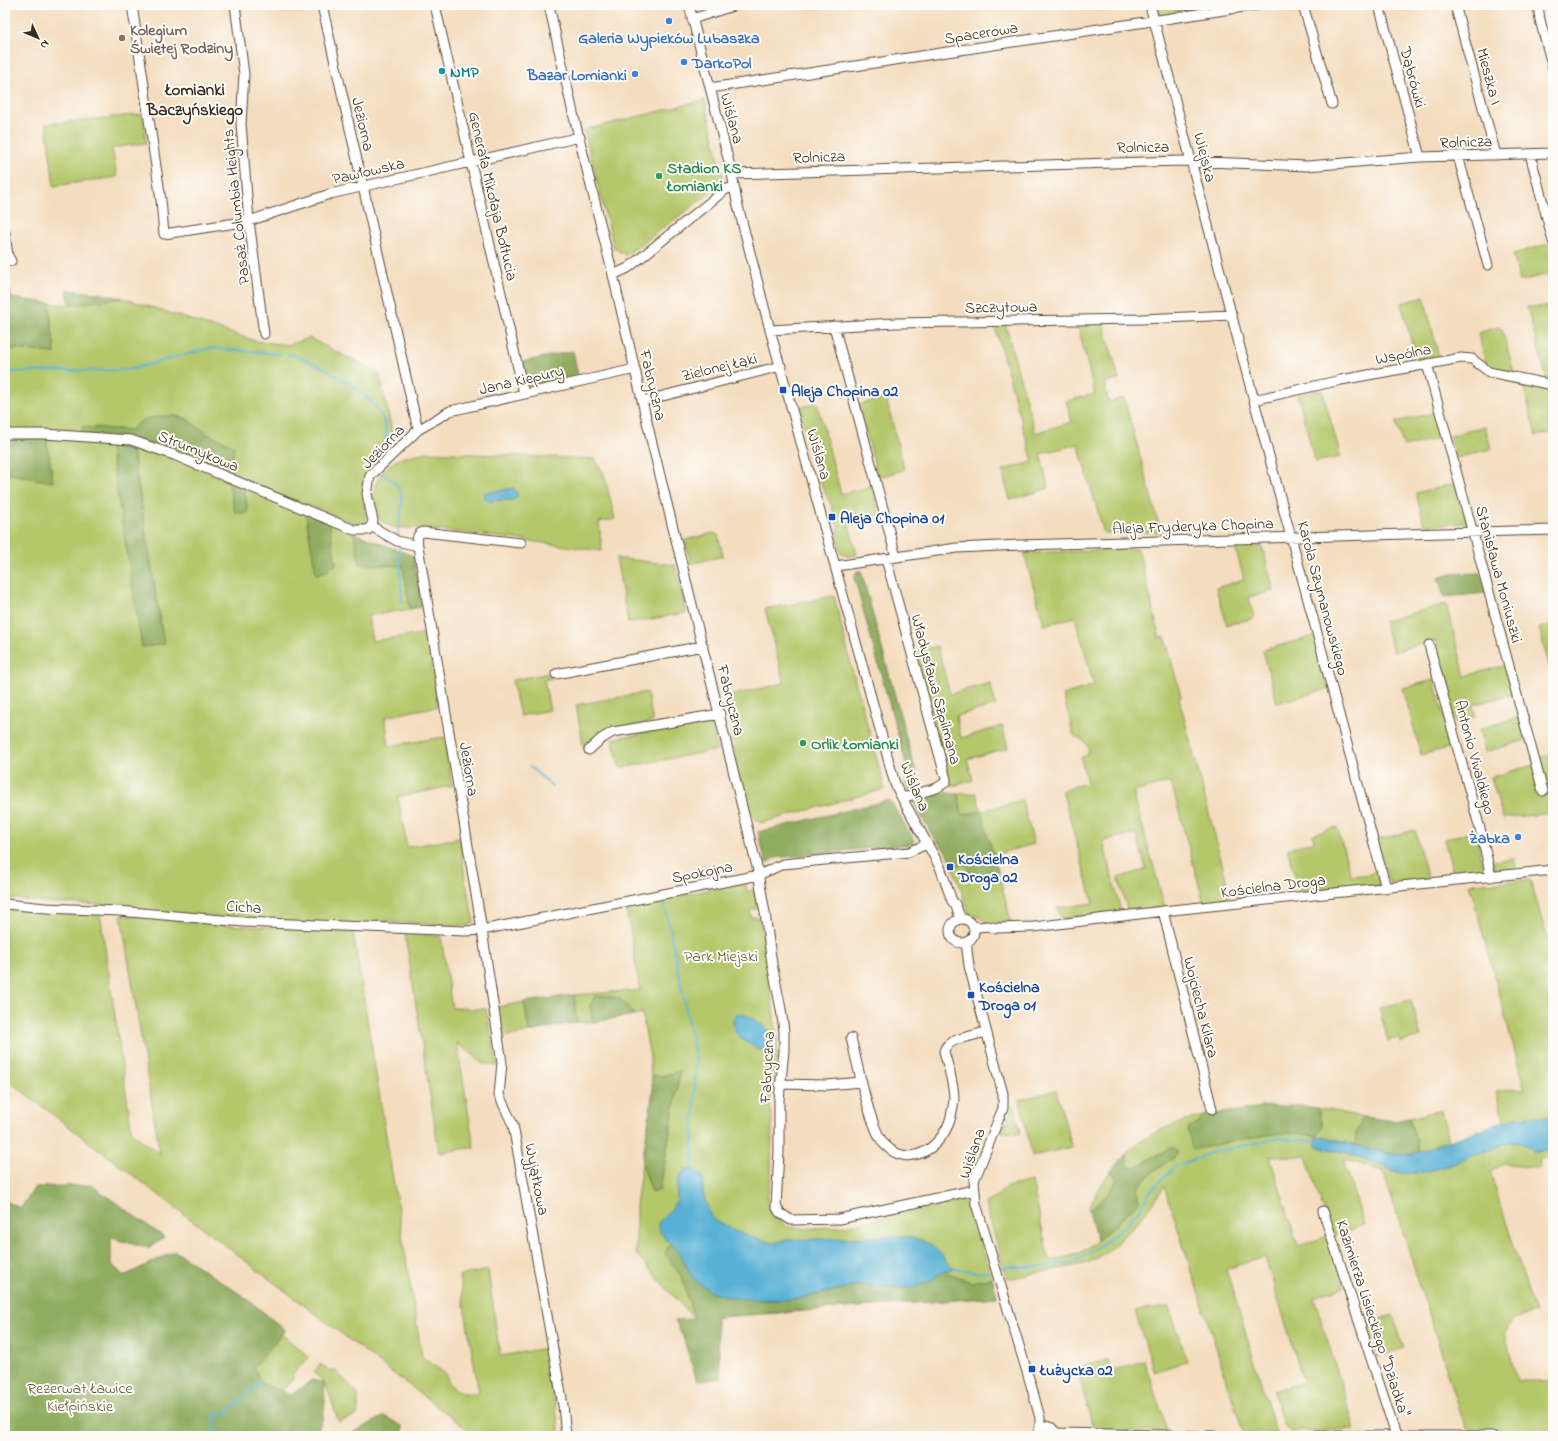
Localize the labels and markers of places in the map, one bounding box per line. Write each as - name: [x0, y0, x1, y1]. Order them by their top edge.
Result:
- marker: Galeria Wypieków Lubaszka: [664, 16, 674, 26]
- place label: Kolegium Świętej Rodziny: [130, 19, 233, 62]
- place label: Galeria Wypieków Lubaszka: [578, 27, 760, 52]
- marker: Kolegium Świętej Rodziny: [117, 33, 127, 43]
- place label: DarkoPol: [691, 52, 752, 76]
- marker: DarkoPol: [679, 57, 689, 67]
- place label: NMP: [450, 61, 480, 85]
- place label: Bazar Lomianki: [526, 64, 627, 88]
- marker: NMP: [437, 66, 447, 76]
- marker: Bazar Lomianki: [630, 69, 640, 79]
- place label: Stadion KS Łomianki: [666, 157, 741, 199]
- marker: Stadion KS Łomianki: [654, 171, 664, 181]
- place label: Aleja Chopina 02: [791, 380, 898, 404]
- marker: Aleja Chopina 02: [778, 385, 788, 395]
- place label: Aleja Chopina 01: [840, 507, 945, 531]
- marker: Aleja Chopina 01: [827, 512, 837, 522]
- place label: Orlik Łomianki: [811, 733, 899, 757]
- marker: Orlik Łomianki: [798, 738, 808, 748]
- place label: Żabka: [1469, 827, 1510, 851]
- marker: Żabka: [1513, 832, 1523, 842]
- place label: Kościelna Droga 02: [957, 848, 1019, 891]
- marker: Kościelna Droga 02: [945, 862, 955, 872]
- place label: Kościelna Droga 01: [978, 976, 1040, 1019]
- marker: Kościelna Droga 01: [966, 990, 976, 1000]
- place label: Łużycka 02: [1039, 1359, 1113, 1384]
- marker: Łużycka 02: [1027, 1364, 1037, 1374]

